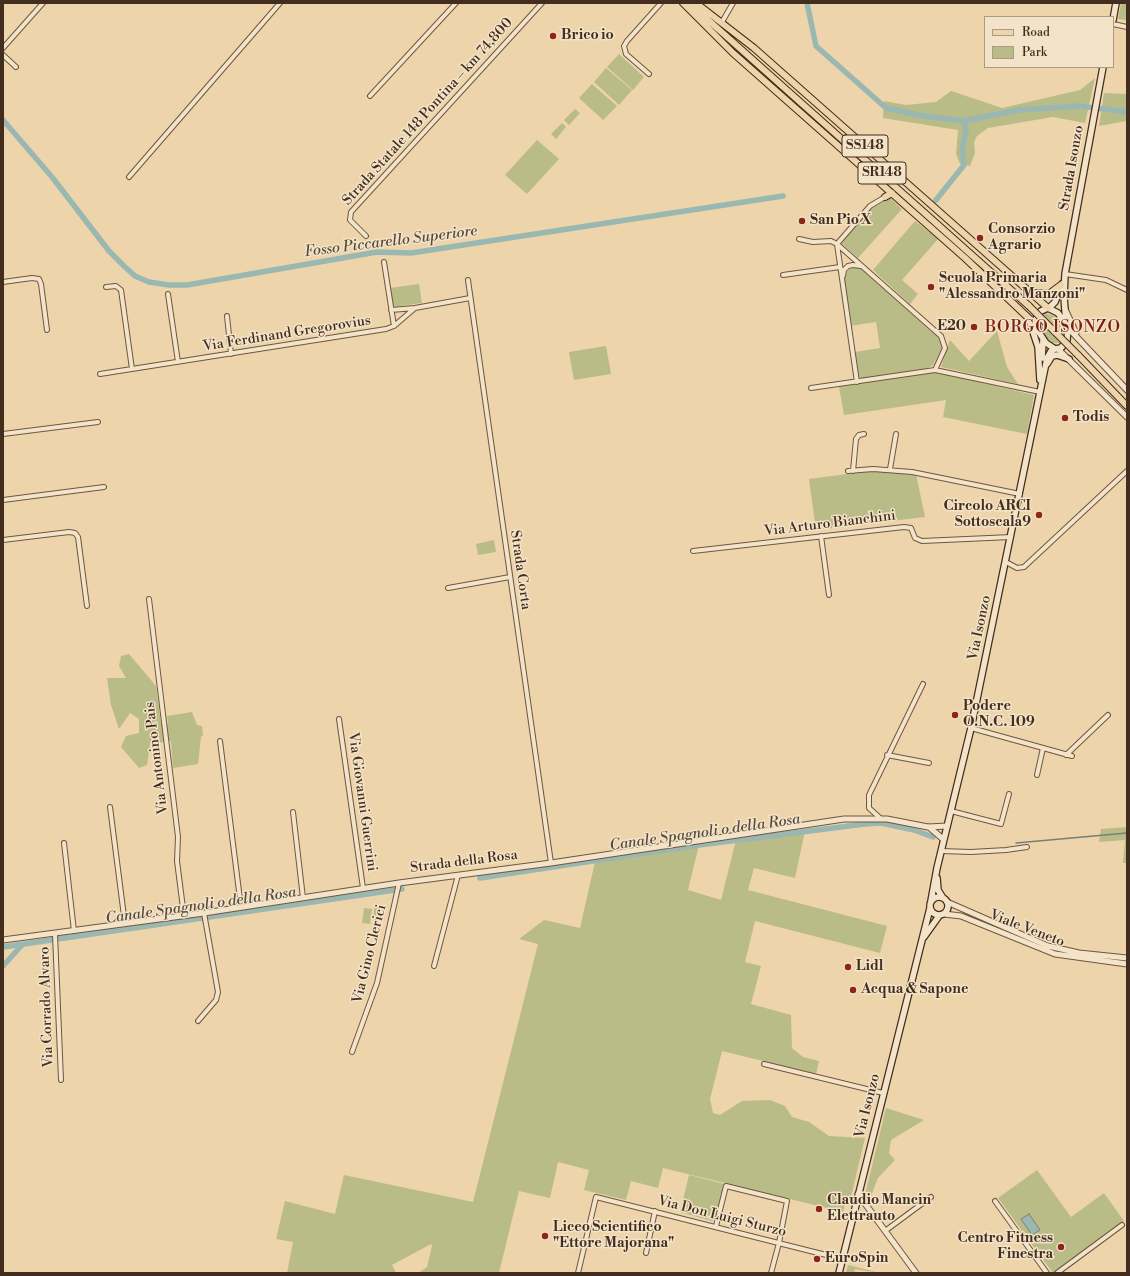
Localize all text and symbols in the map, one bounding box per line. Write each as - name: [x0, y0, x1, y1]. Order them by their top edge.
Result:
- street label: Strada Statale 148 Pontina – km 74,800: [339, 15, 517, 209]
- legend: [984, 16, 1114, 68]
- text: Road: [1022, 25, 1050, 40]
- place label: Brico io: [561, 28, 614, 44]
- marker: Brico io: [548, 31, 558, 41]
- text: Park: [1022, 45, 1047, 60]
- street label: Strada Isonzo: [1056, 124, 1088, 212]
- road number: SS148: [842, 135, 888, 157]
- road number: SR148: [858, 162, 906, 184]
- place label: San Pio X: [810, 213, 871, 229]
- marker: San Pio X: [797, 216, 807, 226]
- water label: Fosso Piccarello Superiore: [304, 222, 478, 262]
- place label: Consorzio Agrario: [988, 222, 1056, 254]
- marker: Consorzio Agrario: [975, 233, 985, 243]
- place label: Scuola Primaria "Alessandro Manzoni": [939, 271, 1085, 304]
- marker: Scuola Primaria "Alessandro Manzoni": [926, 282, 936, 292]
- street label: Via Ferdinand Gregorovius: [202, 312, 372, 356]
- district label: BORGO ISONZO: [985, 318, 1121, 338]
- place label: E20: [937, 319, 966, 335]
- marker: E20: [969, 322, 979, 332]
- place label: Todis: [1073, 410, 1109, 426]
- marker: Todis: [1060, 413, 1070, 423]
- place label: Circolo ARCI Sottoscala9: [943, 499, 1031, 532]
- street label: Via Arturo Bianchini: [763, 508, 897, 540]
- marker: Circolo ARCI Sottoscala9: [1034, 510, 1044, 520]
- street label: Strada Corta: [506, 529, 534, 611]
- street label: Via Isonzo: [965, 594, 995, 662]
- place label: Podere O.N.C. 109: [963, 699, 1035, 732]
- street label: Via Antonino Pais: [142, 701, 172, 815]
- marker: Podere O.N.C. 109: [950, 710, 960, 720]
- street label: Via Giovanni Guerrini: [344, 731, 380, 873]
- water label: Canale Spagnoli o della Rosa: [608, 811, 802, 855]
- street label: Strada della Rosa: [409, 847, 519, 877]
- water label: Canale Spagnoli o della Rosa: [104, 884, 298, 928]
- street label: Via Gino Clerici: [350, 903, 390, 1005]
- street label: Viale Veneto: [987, 907, 1067, 951]
- street label: Via Corrado Alvaro: [36, 946, 58, 1068]
- place label: Lidl: [856, 959, 883, 975]
- marker: Lidl: [843, 962, 853, 972]
- place label: Acqua & Sapone: [861, 982, 968, 998]
- marker: Acqua & Sapone: [848, 985, 858, 995]
- street label: Via Isonzo: [852, 1072, 884, 1140]
- street label: Via Don Luigi Sturzo: [656, 1193, 788, 1241]
- place label: Claudio Mancin Elettrauto: [827, 1193, 931, 1226]
- marker: Claudio Mancin Elettrauto: [814, 1204, 824, 1214]
- place label: Liceo Scientifico "Ettore Majorana": [553, 1220, 674, 1252]
- marker: Liceo Scientifico "Ettore Majorana": [540, 1231, 550, 1241]
- place label: Centro Fitness Finestra: [958, 1231, 1053, 1264]
- marker: Centro Fitness Finestra: [1056, 1242, 1066, 1252]
- place label: EuroSpin: [825, 1251, 888, 1267]
- marker: EuroSpin: [812, 1254, 822, 1264]

